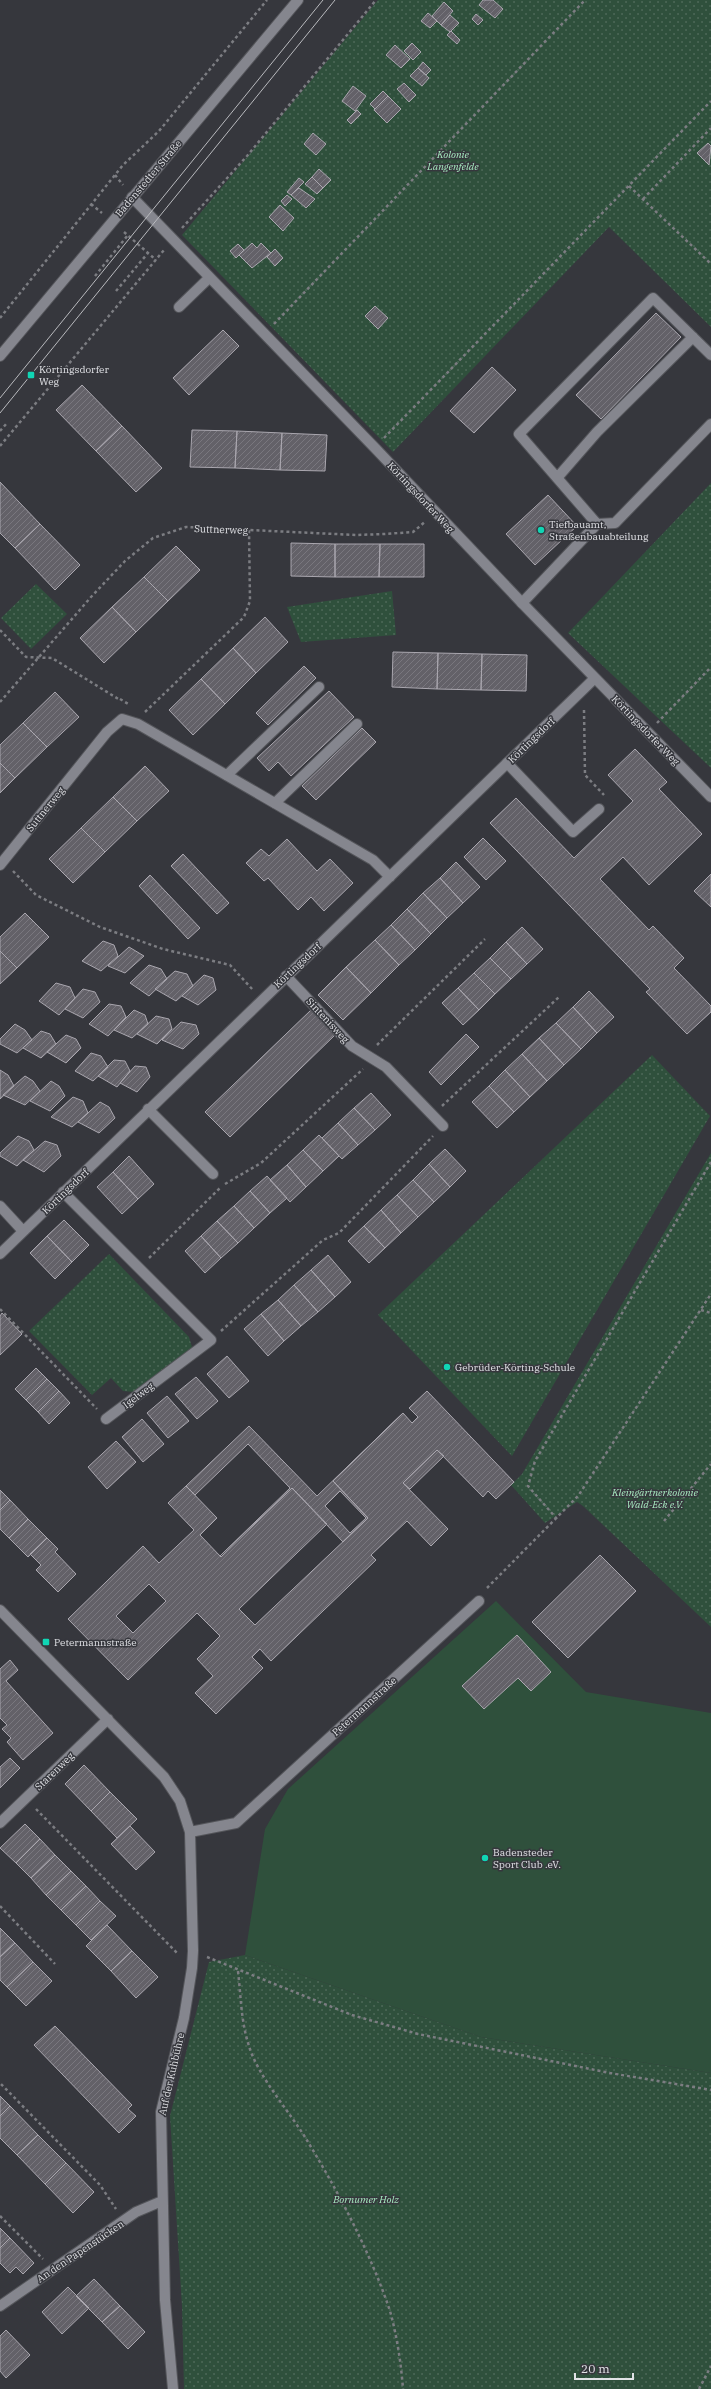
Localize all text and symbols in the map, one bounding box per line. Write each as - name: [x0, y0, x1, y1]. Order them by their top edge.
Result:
- street label: Badenstedter Straße: [112, 137, 184, 219]
- park label: Kolonie Langenfelde: [426, 148, 479, 173]
- place label: Körtingsdorfer Weg: [39, 363, 109, 388]
- marker: Körtingsdorfer Weg: [26, 370, 36, 380]
- street label: Körtingsdorfer Weg: [384, 459, 457, 536]
- place label: Tiefbauamt, Straßenbauabteilung: [549, 518, 649, 543]
- street label: Suttnerweg: [194, 522, 249, 537]
- marker: Tiefbauamt, Straßenbauabteilung: [536, 525, 546, 535]
- street label: Körtingsdorfer Weg: [609, 693, 683, 768]
- street label: Körtingsdorf: [505, 714, 558, 766]
- street label: Suttnerweg: [23, 784, 68, 834]
- street label: Körtingsdorf: [271, 940, 324, 991]
- street label: Sintenisweg: [303, 995, 352, 1046]
- street label: Körtingsdorf: [39, 1165, 92, 1217]
- place label: Gebrüder-Körting-Schule: [455, 1361, 575, 1374]
- marker: Gebrüder-Körting-Schule: [442, 1362, 452, 1372]
- street label: Igelweg: [120, 1379, 157, 1411]
- park label: Kleingärtnerkolonie Wald-Eck e.V.: [611, 1486, 699, 1511]
- place label: Petermannstraße: [54, 1636, 137, 1649]
- marker: Petermannstraße: [41, 1637, 51, 1647]
- street label: Petermannstraße: [329, 1674, 399, 1739]
- street label: Starenweg: [32, 1749, 77, 1793]
- place label: Badensteder Sport Club .eV.: [493, 1846, 561, 1871]
- marker: Badensteder Sport Club .eV.: [480, 1853, 490, 1863]
- street label: Auf der Kuhbühre: [156, 2032, 187, 2117]
- park label: Bornumer Holz: [332, 2193, 399, 2206]
- street label: An den Papenstücken: [34, 2217, 127, 2285]
- scale bar: [575, 2355, 633, 2381]
- text: 20 m: [581, 2361, 610, 2376]

